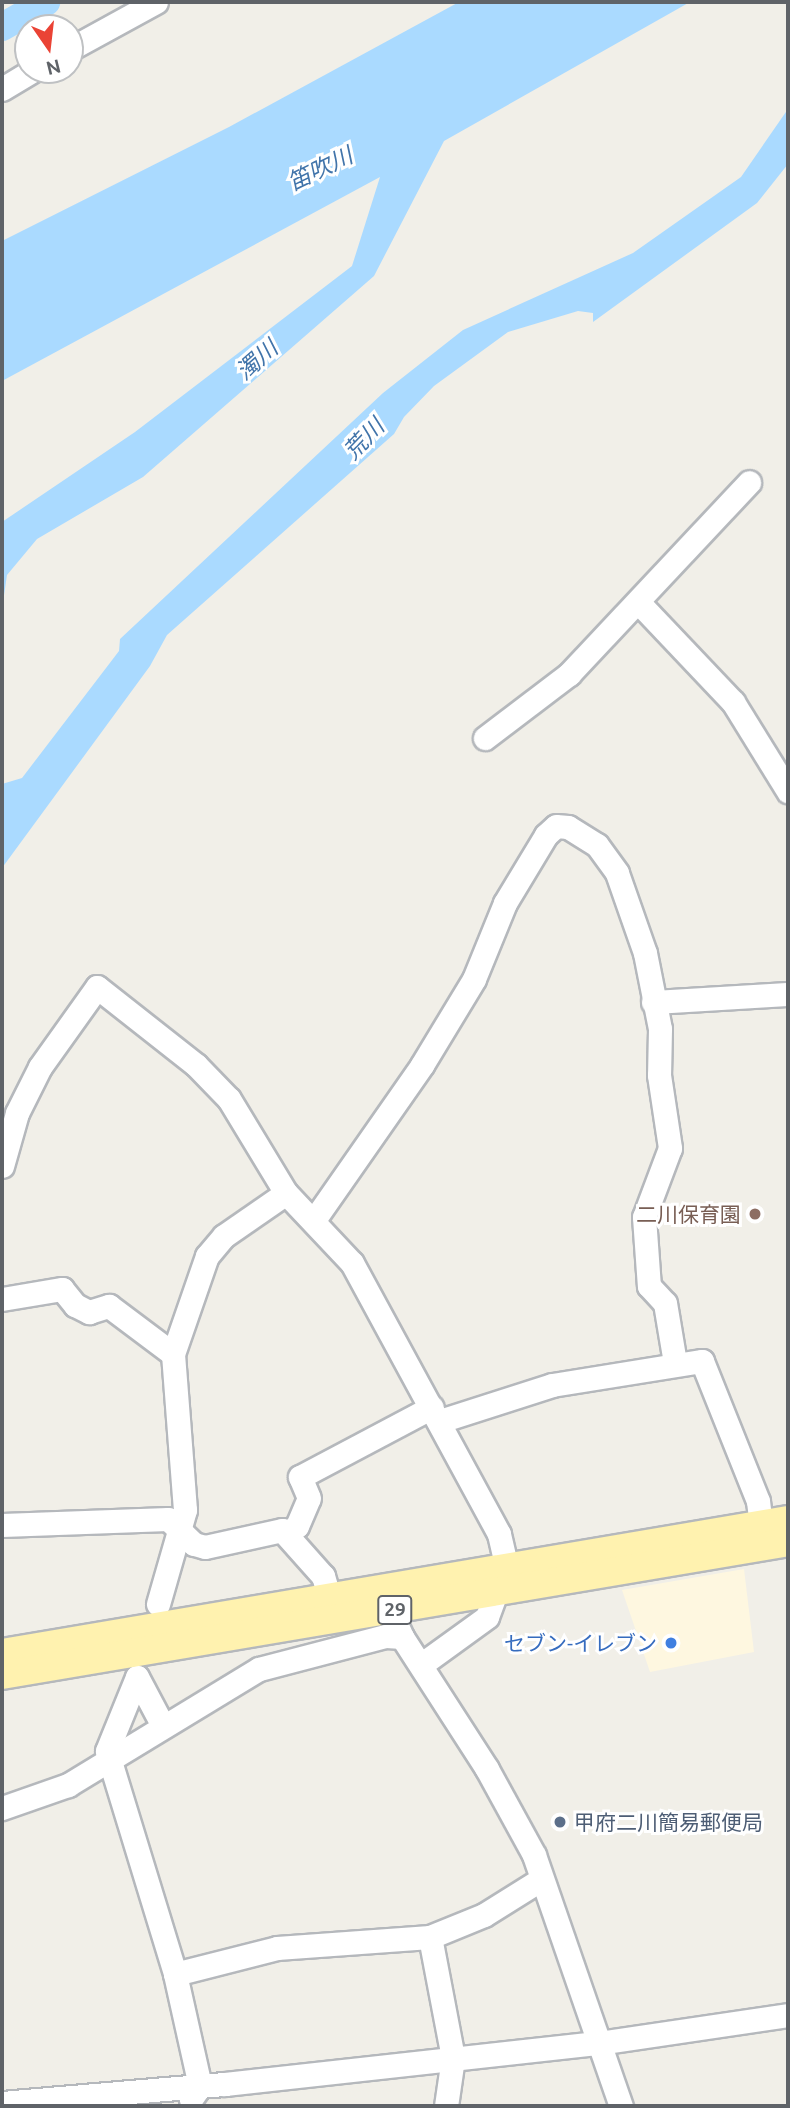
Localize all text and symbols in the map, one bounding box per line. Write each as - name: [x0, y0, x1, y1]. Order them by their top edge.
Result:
- north arrow: [14, 14, 84, 84]
- text: N: [44, 55, 63, 80]
- water label: 笛吹川: [283, 141, 357, 197]
- water label: 濁川: [231, 334, 283, 386]
- water label: 荒川: [338, 413, 390, 465]
- place label: 二川保育園: [636, 1201, 741, 1227]
- marker: 二川保育園: [747, 1206, 763, 1222]
- road number: 29: [376, 1594, 414, 1626]
- place label: セブン-イレブン: [504, 1630, 657, 1656]
- marker: セブン-イレブン: [663, 1635, 679, 1651]
- place label: 甲府二川簡易郵便局: [574, 1809, 763, 1835]
- marker: 甲府二川簡易郵便局: [552, 1814, 568, 1830]

